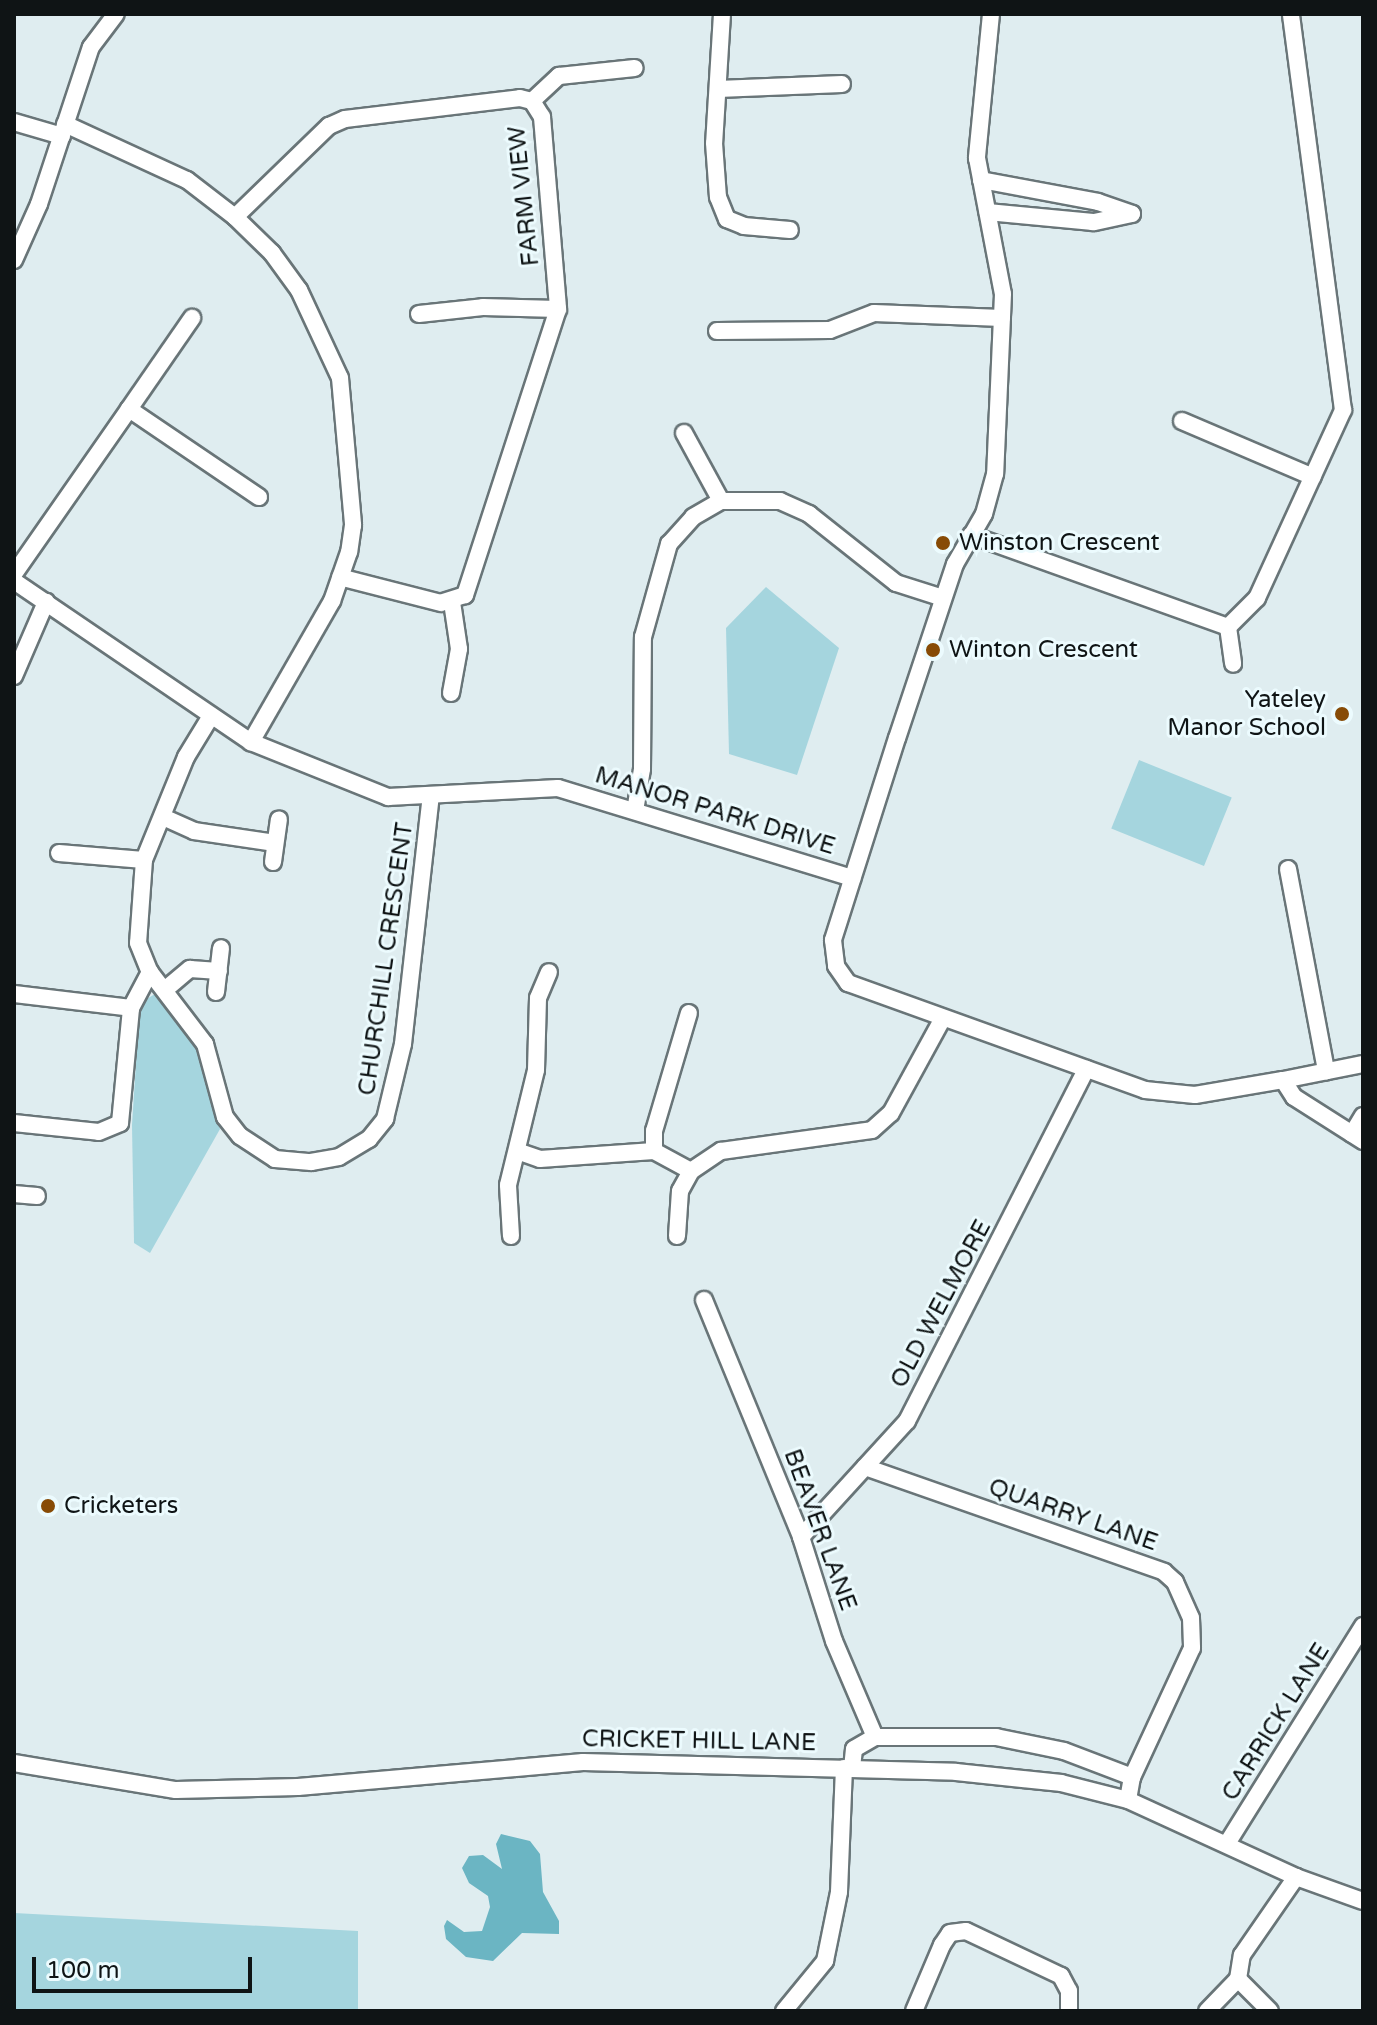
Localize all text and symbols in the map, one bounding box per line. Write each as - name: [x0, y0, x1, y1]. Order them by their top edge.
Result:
- street label: FARM VIEW: [502, 124, 546, 268]
- place label: Winston Crescent: [959, 529, 1160, 557]
- marker: Winston Crescent: [934, 534, 952, 552]
- place label: Winton Crescent: [949, 636, 1138, 664]
- marker: Winton Crescent: [924, 641, 942, 659]
- place label: Yateley Manor School: [1167, 686, 1326, 742]
- marker: Yateley Manor School: [1333, 705, 1351, 723]
- street label: MANOR PARK DRIVE: [592, 761, 838, 861]
- street label: CHURCHILL CRESCENT: [353, 821, 419, 1097]
- street label: OLD WELMORE: [885, 1215, 997, 1393]
- street label: BEAVER LANE: [777, 1445, 863, 1615]
- street label: QUARRY LANE: [985, 1473, 1161, 1557]
- place label: Cricketers: [64, 1492, 178, 1520]
- marker: Cricketers: [39, 1497, 57, 1515]
- street label: CARRICK LANE: [1216, 1638, 1336, 1806]
- street label: CRICKET HILL LANE: [582, 1725, 816, 1757]
- scale bar: [36, 1941, 256, 1991]
- text: 100 m: [46, 1956, 120, 1985]

